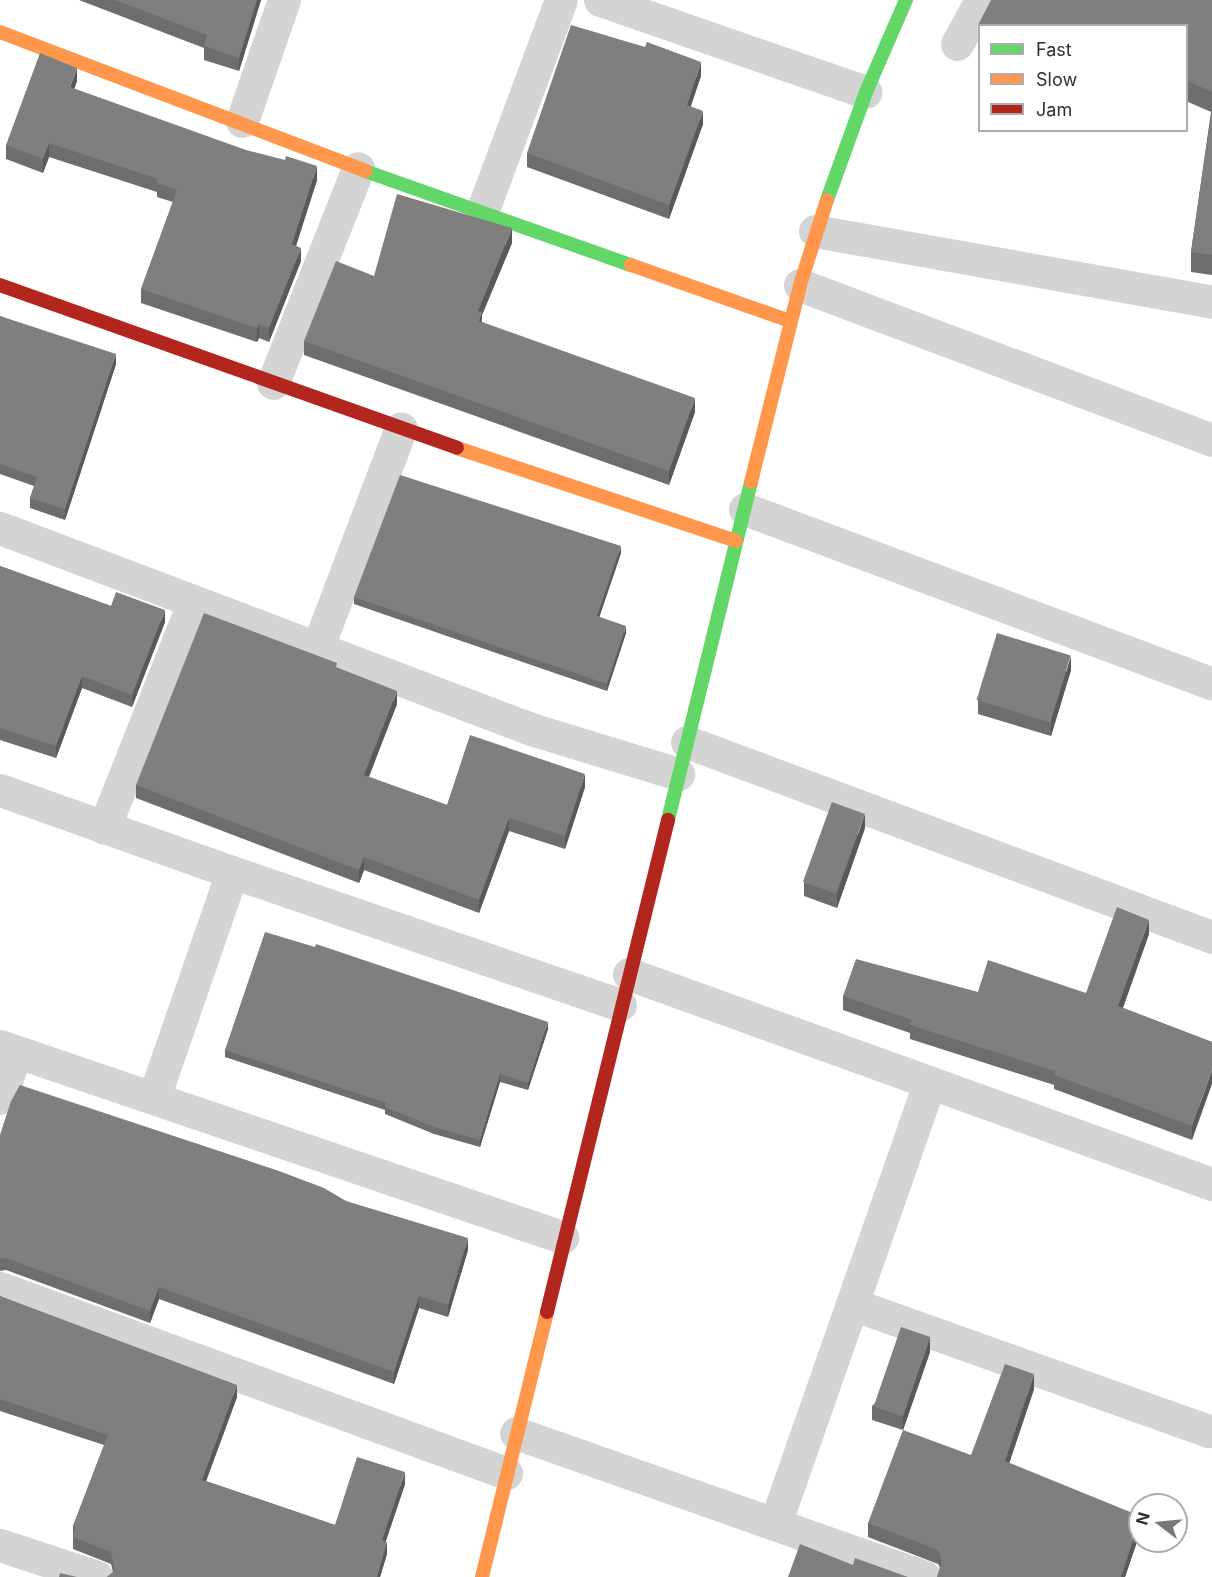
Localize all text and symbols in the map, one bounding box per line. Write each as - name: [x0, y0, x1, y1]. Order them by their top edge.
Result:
- legend: [978, 24, 1188, 132]
- text: Fast: [1036, 39, 1072, 60]
- text: Slow: [1036, 69, 1077, 90]
- text: Jam: [1036, 99, 1072, 120]
- north arrow: [1128, 1493, 1188, 1553]
- text: N: [1131, 1510, 1154, 1527]

